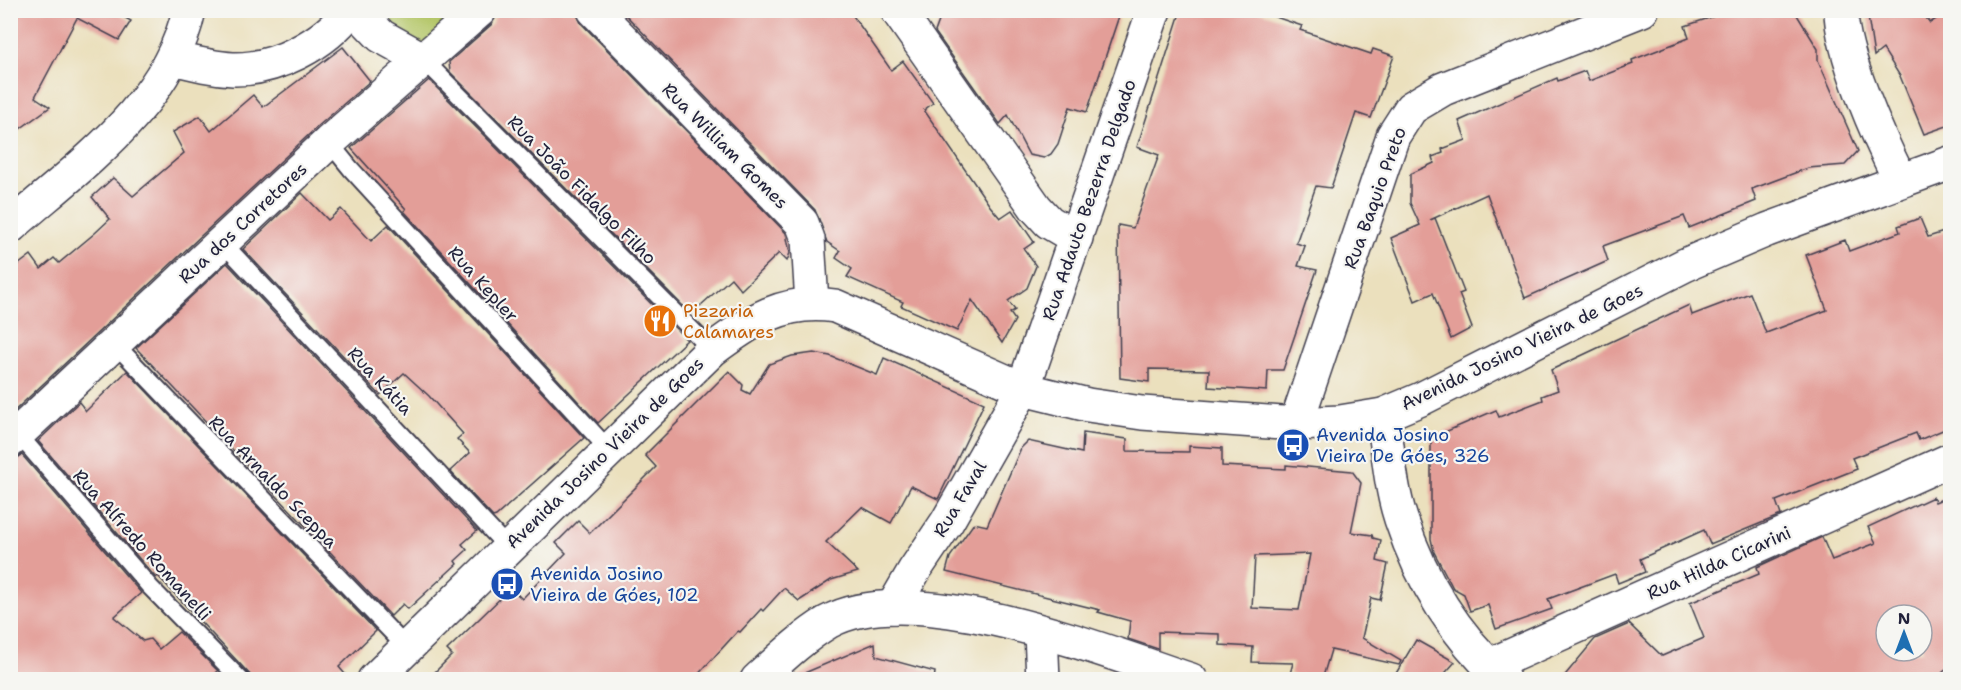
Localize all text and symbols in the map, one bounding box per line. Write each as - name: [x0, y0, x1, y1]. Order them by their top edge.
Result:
- street label: Rua Adauto Bezerra Delgado: [1036, 76, 1142, 324]
- street label: Rua William Gomes: [657, 78, 793, 214]
- street label: Rua João Fidalgo Filho: [502, 110, 662, 270]
- street label: Rua Baquio Preto: [1338, 124, 1412, 272]
- street label: Rua dos Corretores: [174, 157, 312, 289]
- street label: Rua Kepler: [443, 241, 523, 327]
- street label: Avenida Josino Vieira de Goes: [1397, 278, 1647, 416]
- place label: Pizzaria Calamares: [683, 299, 774, 344]
- restaurant icon: Pizzaria Calamares: [642, 303, 678, 339]
- street label: Rua Kátia: [342, 342, 418, 420]
- street label: Avenida Josino Vieira de Goes: [501, 352, 709, 554]
- street label: Rua Arnaldo Sceppa: [203, 410, 343, 554]
- place label: Avenida Josino Vieira De Góes, 326: [1316, 423, 1490, 468]
- bus stop icon: Avenida Josino Vieira De Góes, 326: [1275, 427, 1311, 463]
- street label: Rua Faval: [928, 456, 993, 542]
- street label: Rua Alfredo Romanelli: [67, 464, 217, 626]
- street label: Rua Hilda Cicarini: [1643, 520, 1795, 606]
- place label: Avenida Josino Vieira de Góes, 102: [530, 562, 699, 607]
- bus stop icon: Avenida Josino Vieira de Góes, 102: [489, 566, 525, 602]
- north arrow: [1874, 603, 1934, 663]
- text: N: [1898, 608, 1910, 629]

